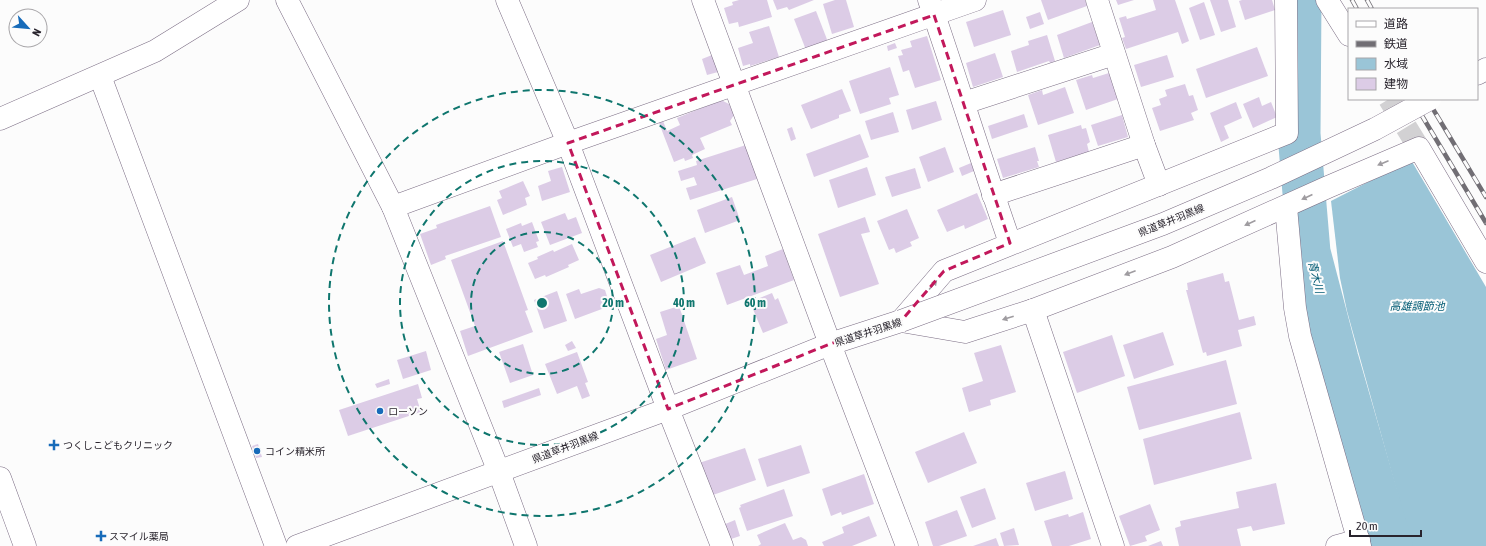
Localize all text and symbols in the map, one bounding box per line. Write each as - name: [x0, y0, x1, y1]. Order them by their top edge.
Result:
- north arrow: [8, 8, 48, 48]
- legend: [1348, 8, 1478, 100]
- text: 道路: [1384, 17, 1408, 31]
- text: N: [30, 27, 44, 38]
- text: 鉄道: [1384, 37, 1408, 51]
- text: 水域: [1384, 57, 1408, 71]
- text: 建物: [1384, 77, 1408, 91]
- one-way arrow: [1376, 161, 1388, 167]
- one-way arrow: [1301, 194, 1313, 200]
- street label: 県道草井羽黒線: [1137, 202, 1206, 239]
- one-way arrow: [1244, 220, 1255, 226]
- water label: 青木川: [1306, 260, 1326, 295]
- one-way arrow: [1124, 271, 1136, 277]
- one-way arrow: [928, 279, 937, 290]
- centre of rings: [535, 296, 549, 310]
- text: 20 m: [602, 296, 624, 310]
- text: 40 m: [672, 296, 695, 310]
- text: 60 m: [744, 296, 766, 310]
- water label: 高雄調節池: [1390, 300, 1445, 312]
- one-way arrow: [1002, 315, 1014, 321]
- street label: 県道草井羽黒線: [833, 316, 903, 349]
- marker: ローソン: [375, 406, 385, 416]
- place label: ローソン: [388, 406, 428, 417]
- street label: 県道草井羽黒線: [531, 430, 600, 465]
- marker: つくしこどもクリニック: [48, 439, 60, 451]
- place label: つくしこどもクリニック: [63, 440, 173, 451]
- marker: コイン精米所: [252, 446, 262, 456]
- place label: コイン精米所: [265, 446, 325, 457]
- scale bar: [1350, 512, 1421, 538]
- text: 20 m: [1356, 519, 1378, 533]
- marker: スマイル薬局: [96, 531, 106, 541]
- place label: スマイル薬局: [109, 531, 169, 542]

